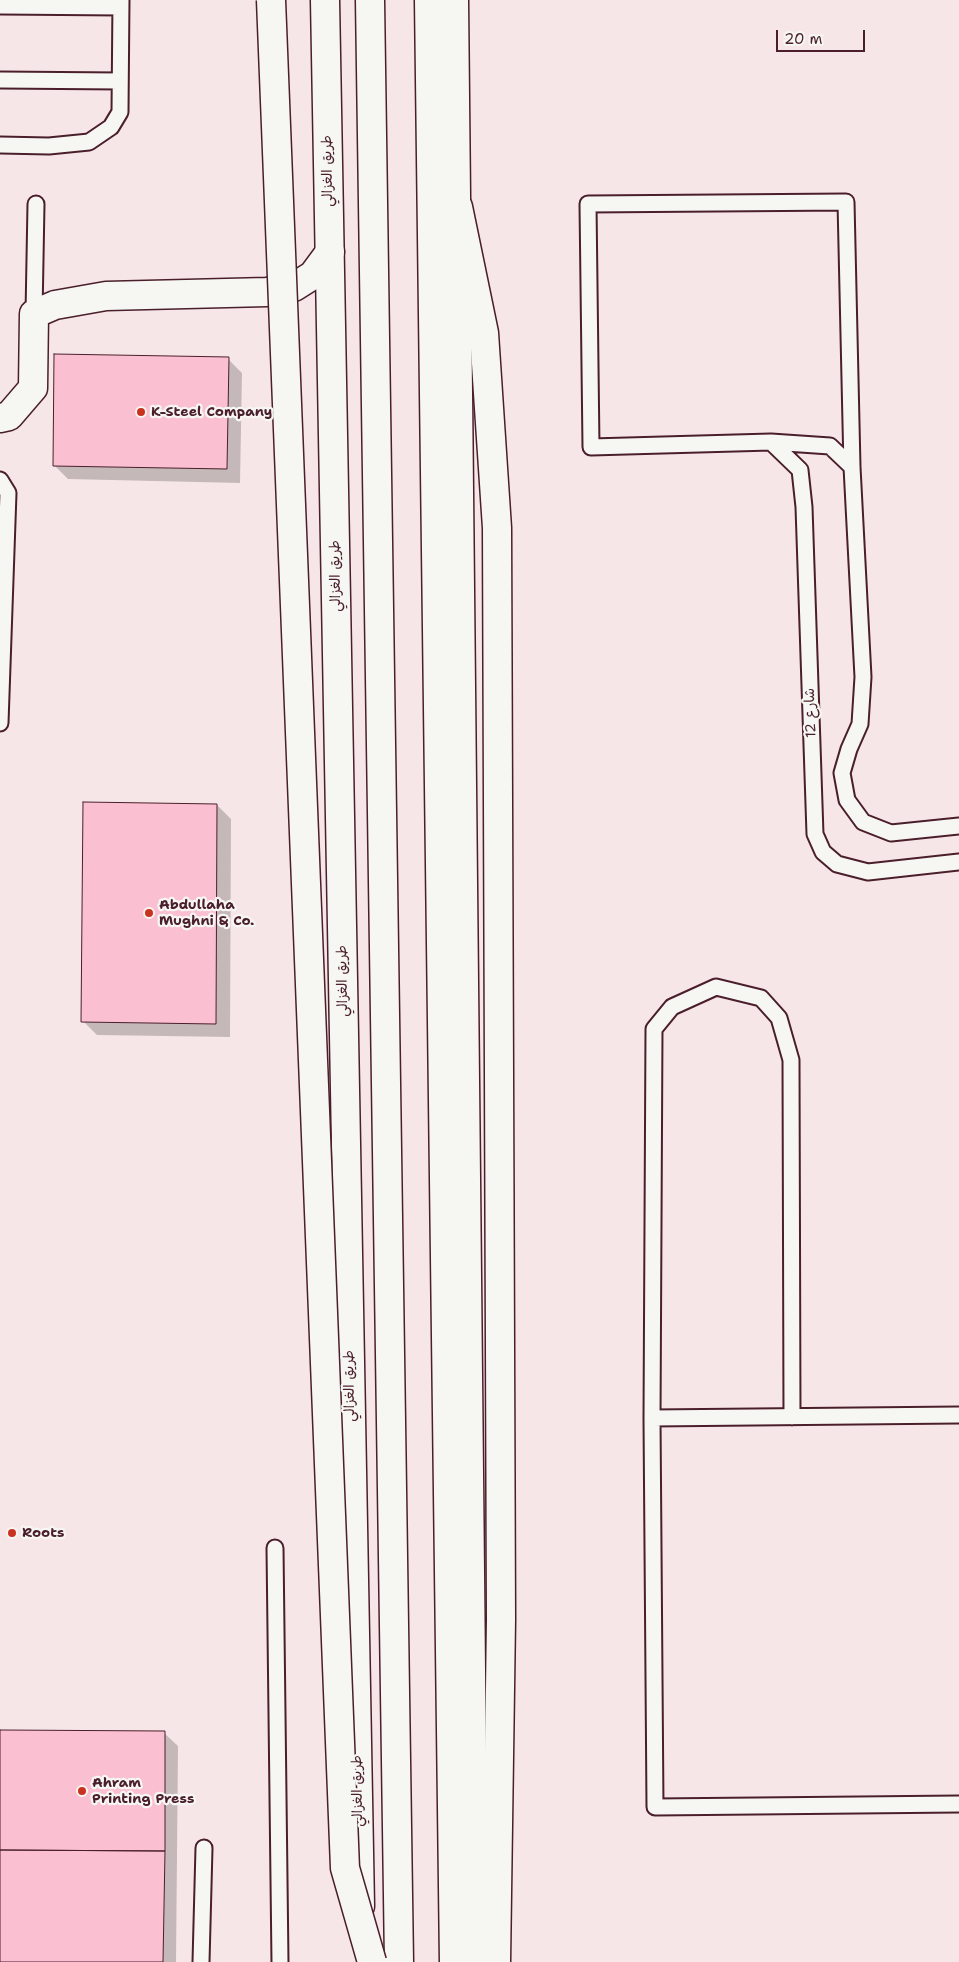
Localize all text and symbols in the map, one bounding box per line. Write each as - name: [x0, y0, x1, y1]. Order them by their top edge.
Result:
- scale bar: [779, 20, 868, 52]
- text: 20 m: [784, 29, 823, 49]
- street label: طريق الغزالي: [319, 135, 337, 207]
- place label: K-Steel Company: [151, 404, 272, 420]
- marker: K-Steel Company: [135, 406, 147, 418]
- street label: طريق الغزالي: [327, 540, 345, 612]
- street label: شارع 12: [802, 688, 820, 738]
- place label: Abdullaha Mughni & Co.: [159, 897, 254, 930]
- marker: Abdullaha Mughni & Co.: [143, 907, 155, 919]
- street label: طريق الغزالي: [334, 945, 352, 1017]
- street label: طريق الغزالي: [341, 1350, 359, 1422]
- place label: Roots: [22, 1525, 64, 1541]
- marker: Roots: [6, 1527, 18, 1539]
- street label: طريق الغزالي: [349, 1755, 367, 1827]
- place label: Ahram Printing Press: [92, 1775, 194, 1808]
- marker: Ahram Printing Press: [76, 1785, 88, 1797]

